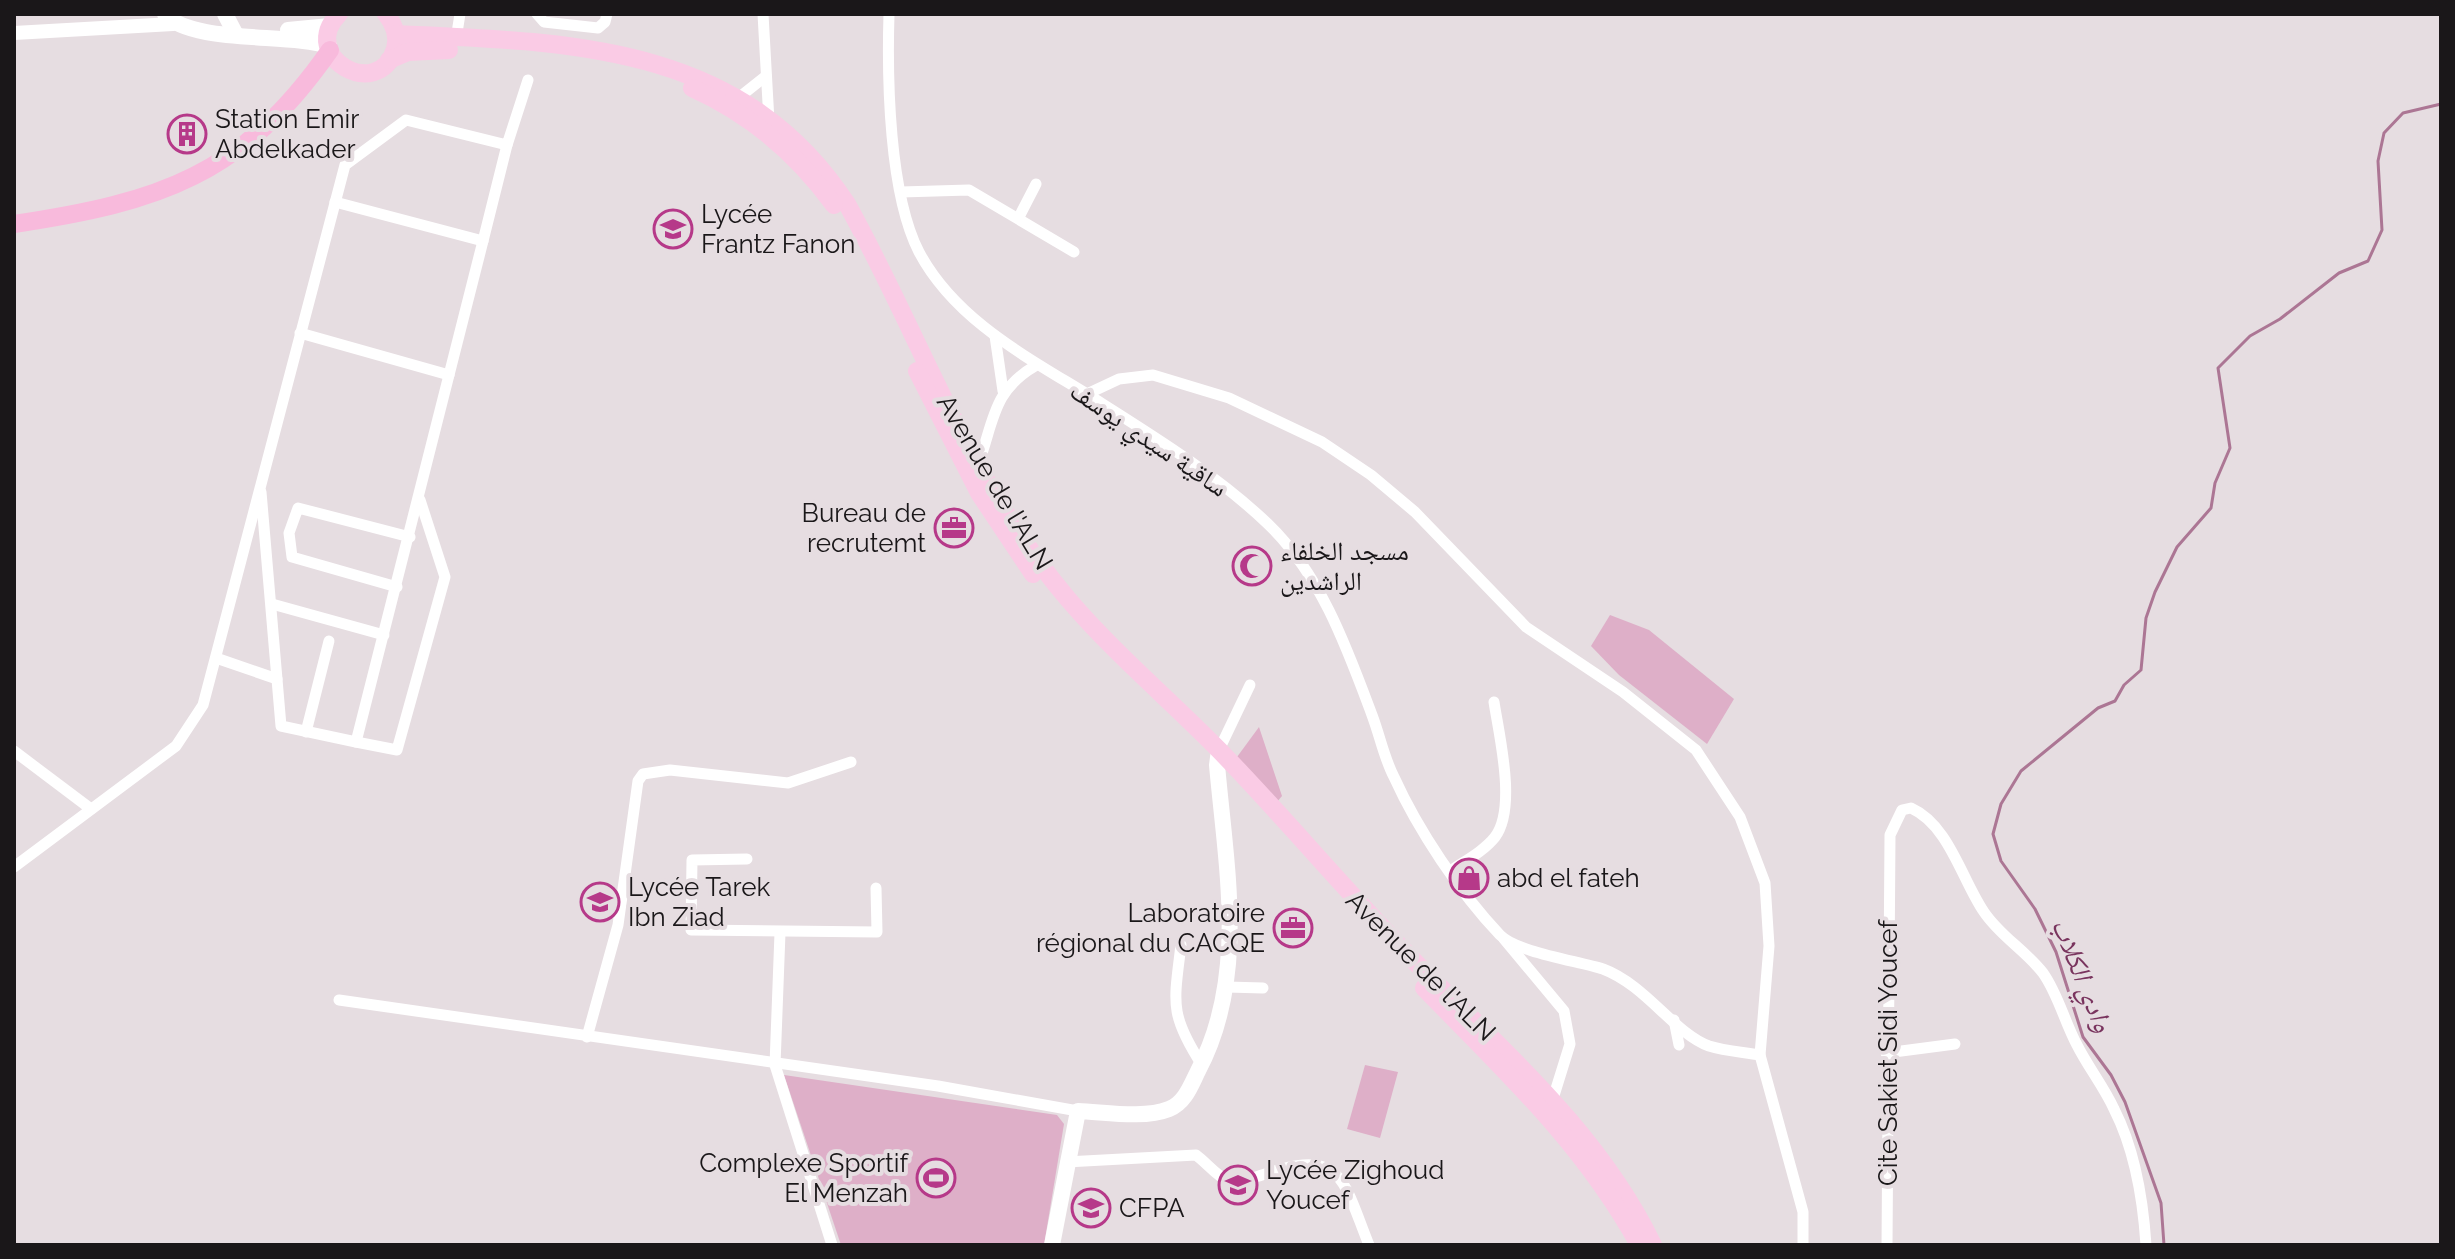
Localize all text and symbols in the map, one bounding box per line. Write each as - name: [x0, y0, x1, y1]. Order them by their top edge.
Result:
- place label: Station Emir Abdelkader: [215, 104, 359, 164]
- building icon: Station Emir Abdelkader: [166, 113, 208, 155]
- place label: Lycée Frantz Fanon: [701, 199, 855, 259]
- school or university icon: Lycée Frantz Fanon: [652, 208, 694, 250]
- street label: ساقية سيدي يوسف: [1062, 375, 1233, 507]
- street label: Avenue de l'ALN: [931, 389, 1059, 575]
- place label: Bureau de recrutemt: [802, 498, 926, 558]
- office icon: Bureau de recrutemt: [933, 507, 975, 549]
- place label: مسجد الخلفاء الراشدين: [1280, 536, 1409, 597]
- mosque icon: مسجد الخلفاء الراشدين: [1231, 545, 1273, 587]
- shop icon: abd el fateh: [1448, 857, 1490, 899]
- place label: abd el fateh: [1497, 863, 1640, 893]
- place label: Lycée Tarek Ibn Ziad: [628, 872, 771, 932]
- school or university icon: Lycée Tarek Ibn Ziad: [579, 881, 621, 923]
- street label: Avenue de l'ALN: [1340, 885, 1502, 1047]
- place label: Laboratoire régional du CACQE: [1036, 898, 1265, 958]
- office icon: Laboratoire régional du CACQE: [1272, 907, 1314, 949]
- water label: وادي الكلاب: [2039, 913, 2120, 1039]
- street label: Cite Sakiet Sidi Youcef: [1873, 919, 1903, 1186]
- place label: Complexe Sportif El Menzah: [699, 1148, 909, 1208]
- place label: Lycée Zighoud Youcef: [1266, 1155, 1444, 1215]
- sports icon: Complexe Sportif El Menzah: [915, 1157, 957, 1199]
- school or university icon: Lycée Zighoud Youcef: [1217, 1164, 1259, 1206]
- school or university icon: CFPA: [1070, 1187, 1112, 1229]
- place label: CFPA: [1119, 1193, 1185, 1223]

